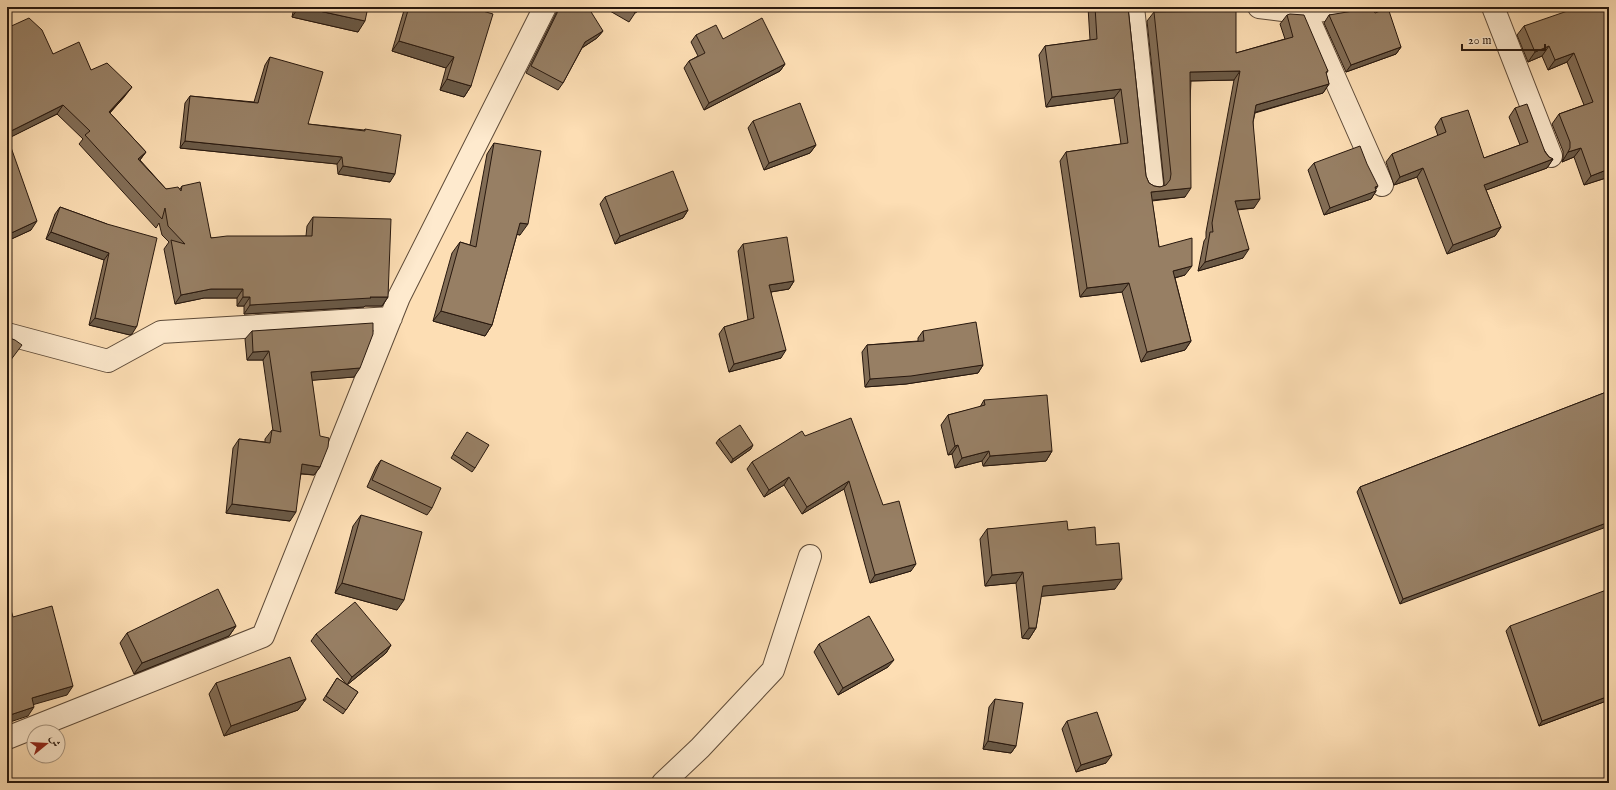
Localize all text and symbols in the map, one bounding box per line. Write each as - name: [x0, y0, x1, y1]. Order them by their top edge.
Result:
- scale bar: [1462, 26, 1545, 52]
- text: 20 m: [1468, 33, 1491, 48]
- north arrow: [26, 724, 66, 764]
- text: ش: [46, 734, 63, 749]

